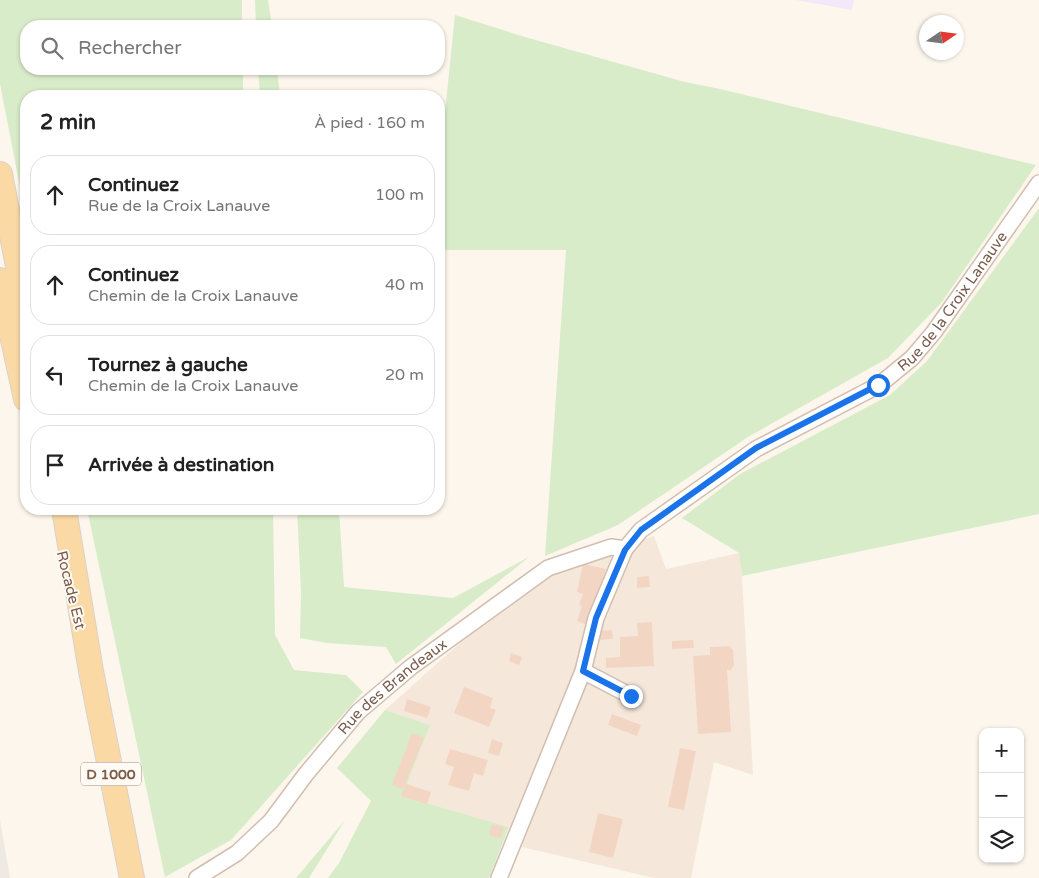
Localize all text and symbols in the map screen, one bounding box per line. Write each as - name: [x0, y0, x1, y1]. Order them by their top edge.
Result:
- north arrow: [919, 15, 964, 60]
- search box: [20, 20, 445, 75]
- icon: search: [38, 34, 66, 62]
- text: Rechercher: [78, 37, 181, 59]
- text: 2 min: [40, 110, 96, 135]
- text: À pied · 160 m: [314, 113, 425, 133]
- text: Continuez: [88, 174, 179, 196]
- icon: ahead: [41, 181, 69, 209]
- text: 100 m: [375, 185, 424, 205]
- text: Rue de la Croix Lanauve: [88, 196, 270, 216]
- street label: Rue de la Croix Lanauve: [894, 228, 1011, 375]
- text: Continuez: [88, 264, 179, 286]
- icon: ahead: [41, 271, 69, 299]
- text: 40 m: [385, 275, 424, 295]
- text: Chemin de la Croix Lanauve: [88, 286, 298, 306]
- text: Tournez à gauche: [88, 354, 248, 376]
- icon: left: [41, 361, 69, 389]
- text: 20 m: [385, 365, 424, 385]
- route start: [867, 374, 890, 397]
- text: Chemin de la Croix Lanauve: [88, 376, 298, 396]
- icon: arrive: [41, 451, 69, 479]
- text: Arrivée à destination: [88, 454, 274, 476]
- street label: Rocade Est: [53, 549, 90, 631]
- street label: Rue des Brandeaux: [334, 635, 451, 738]
- route end: [620, 685, 643, 708]
- map controls: [979, 728, 1024, 863]
- button: +: [979, 728, 1024, 773]
- road number: D 1000: [81, 762, 141, 786]
- button: −: [979, 773, 1024, 818]
- button: layers: [979, 818, 1024, 863]

